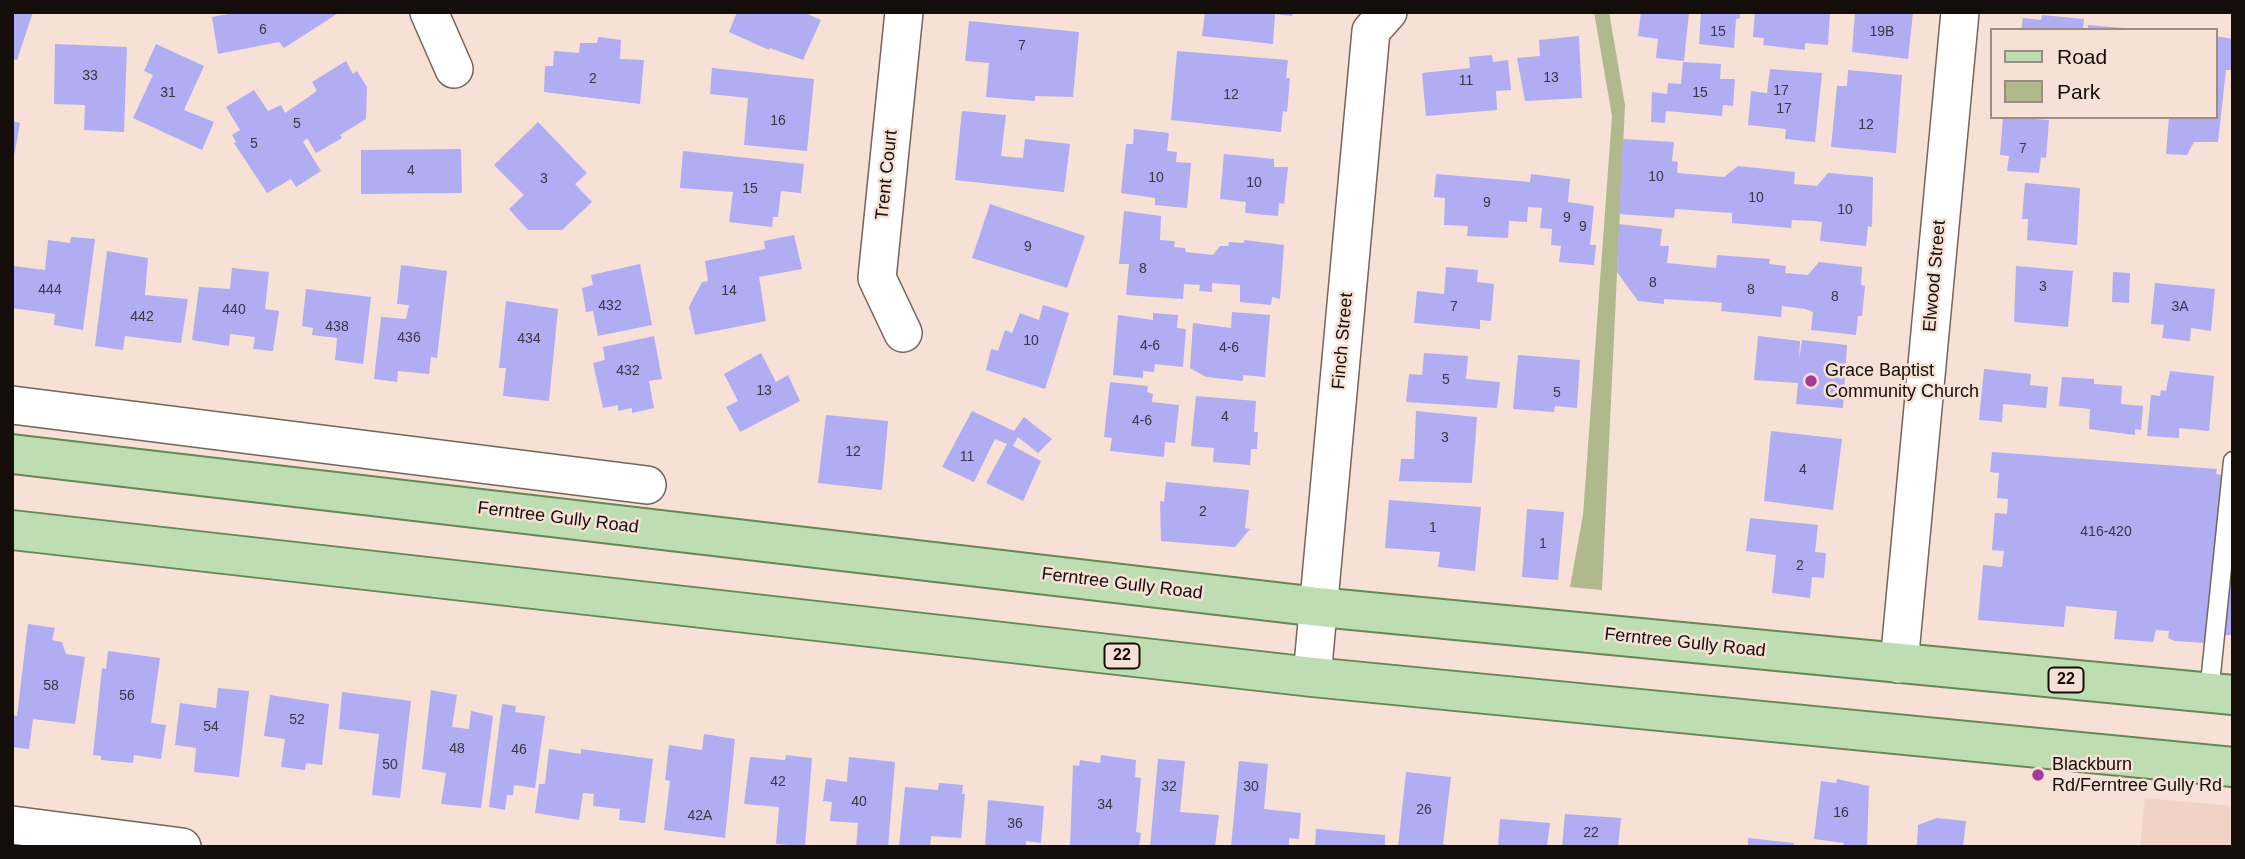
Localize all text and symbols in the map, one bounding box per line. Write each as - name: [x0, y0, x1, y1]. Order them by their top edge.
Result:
- house number: 6: [259, 22, 267, 38]
- house number: 15: [1710, 24, 1726, 40]
- house number: 19B: [1870, 24, 1894, 40]
- legend: [1990, 28, 2217, 119]
- house number: 7: [1018, 38, 1026, 54]
- text: Road: [2057, 45, 2107, 68]
- house number: 33: [82, 68, 98, 84]
- house number: 13: [1543, 70, 1559, 86]
- house number: 2: [589, 71, 597, 87]
- house number: 11: [1459, 73, 1473, 89]
- text: Park: [2057, 80, 2100, 103]
- house number: 17: [1773, 83, 1789, 99]
- house number: 31: [160, 85, 176, 101]
- house number: 15: [1692, 85, 1708, 101]
- house number: 12: [1223, 87, 1239, 103]
- house number: 17: [1776, 101, 1792, 117]
- house number: 16: [770, 113, 786, 129]
- house number: 5: [293, 116, 301, 132]
- house number: 12: [1858, 117, 1874, 133]
- street label: Trent Court: [872, 129, 902, 221]
- house number: 5: [250, 136, 258, 152]
- house number: 7: [2019, 141, 2027, 157]
- house number: 4: [407, 163, 415, 179]
- house number: 10: [1648, 169, 1664, 185]
- house number: 10: [1148, 170, 1164, 186]
- house number: 3: [540, 171, 548, 187]
- house number: 10: [1246, 175, 1262, 191]
- house number: 15: [742, 181, 758, 197]
- house number: 10: [1748, 190, 1764, 206]
- house number: 9: [1483, 195, 1491, 211]
- house number: 10: [1837, 202, 1853, 218]
- house number: 9: [1563, 210, 1571, 226]
- house number: 9: [1579, 219, 1587, 235]
- street label: Elwood Street: [1919, 219, 1951, 333]
- house number: 9: [1024, 239, 1032, 255]
- house number: 8: [1139, 261, 1147, 277]
- house number: 8: [1649, 275, 1657, 291]
- house number: 3: [2039, 279, 2047, 295]
- house number: 444: [38, 282, 62, 298]
- house number: 8: [1747, 282, 1755, 298]
- house number: 14: [721, 283, 737, 299]
- house number: 8: [1831, 289, 1839, 305]
- street label: Finch Street: [1328, 292, 1358, 390]
- house number: 432: [598, 298, 622, 314]
- house number: 7: [1450, 299, 1458, 315]
- house number: 3A: [2171, 299, 2189, 315]
- house number: 440: [222, 302, 246, 318]
- house number: 442: [130, 309, 154, 325]
- house number: 438: [325, 319, 349, 335]
- house number: 436: [397, 330, 421, 346]
- house number: 434: [517, 331, 541, 347]
- house number: 10: [1023, 333, 1039, 349]
- house number: 4-6: [1140, 338, 1160, 354]
- house number: 4-6: [1219, 340, 1239, 356]
- place label: Grace Baptist Community Church: [1825, 360, 1979, 402]
- house number: 432: [616, 363, 640, 379]
- house number: 5: [1442, 372, 1450, 388]
- marker: Grace Baptist Community Church: [1803, 373, 1819, 389]
- house number: 13: [756, 383, 772, 399]
- house number: 5: [1553, 385, 1561, 401]
- house number: 4: [1221, 409, 1229, 425]
- house number: 4-6: [1132, 413, 1152, 429]
- house number: 3: [1441, 430, 1449, 446]
- house number: 12: [845, 444, 861, 460]
- house number: 11: [960, 449, 974, 465]
- house number: 4: [1799, 462, 1807, 478]
- street label: Ferntree Gully Road: [476, 497, 640, 539]
- house number: 2: [1199, 504, 1207, 520]
- house number: 1: [1429, 520, 1437, 536]
- house number: 416-420: [2080, 524, 2132, 540]
- house number: 1: [1539, 536, 1547, 552]
- house number: 2: [1796, 558, 1804, 574]
- street label: Ferntree Gully Road: [1040, 563, 1204, 605]
- street label: Ferntree Gully Road: [1603, 624, 1767, 662]
- road number: 22: [1104, 643, 1140, 668]
- road number: 22: [2048, 667, 2084, 692]
- house number: 58: [43, 678, 59, 694]
- house number: 56: [119, 688, 135, 704]
- house number: 52: [289, 712, 305, 728]
- house number: 54: [203, 719, 219, 735]
- house number: 48: [449, 741, 465, 757]
- house number: 46: [511, 742, 527, 758]
- place label: Blackburn Rd/Ferntree Gully Rd: [2052, 754, 2222, 796]
- house number: 50: [382, 757, 398, 773]
- marker: Blackburn Rd/Ferntree Gully Rd: [2030, 767, 2046, 783]
- house number: 42: [770, 774, 786, 790]
- house number: 32: [1161, 779, 1177, 795]
- house number: 30: [1243, 779, 1259, 795]
- house number: 40: [851, 794, 867, 810]
- house number: 34: [1097, 797, 1113, 813]
- house number: 26: [1416, 802, 1432, 818]
- house number: 16: [1833, 805, 1849, 821]
- house number: 42A: [688, 808, 712, 824]
- house number: 36: [1007, 816, 1023, 832]
- house number: 22: [1583, 825, 1599, 841]

